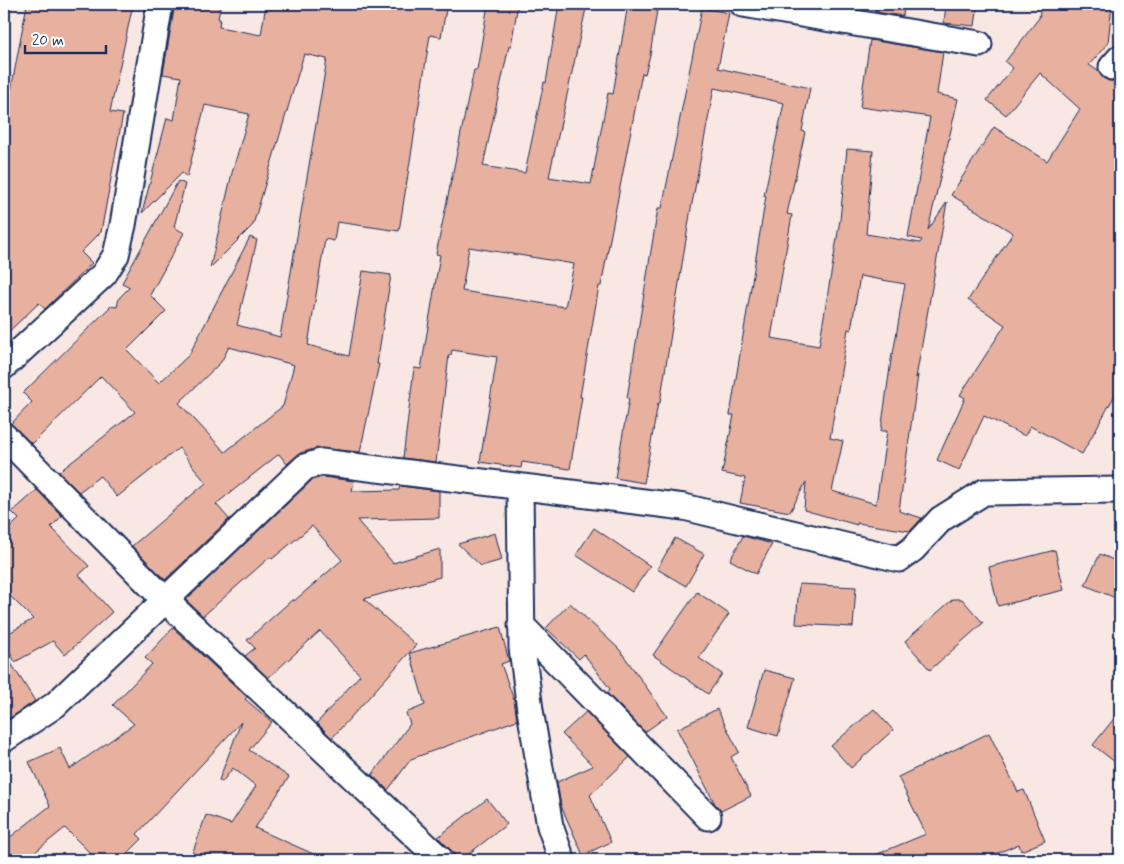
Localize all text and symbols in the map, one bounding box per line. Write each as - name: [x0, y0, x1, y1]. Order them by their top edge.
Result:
- scale bar: [25, 22, 106, 54]
- text: 20 m: [32, 31, 64, 51]

